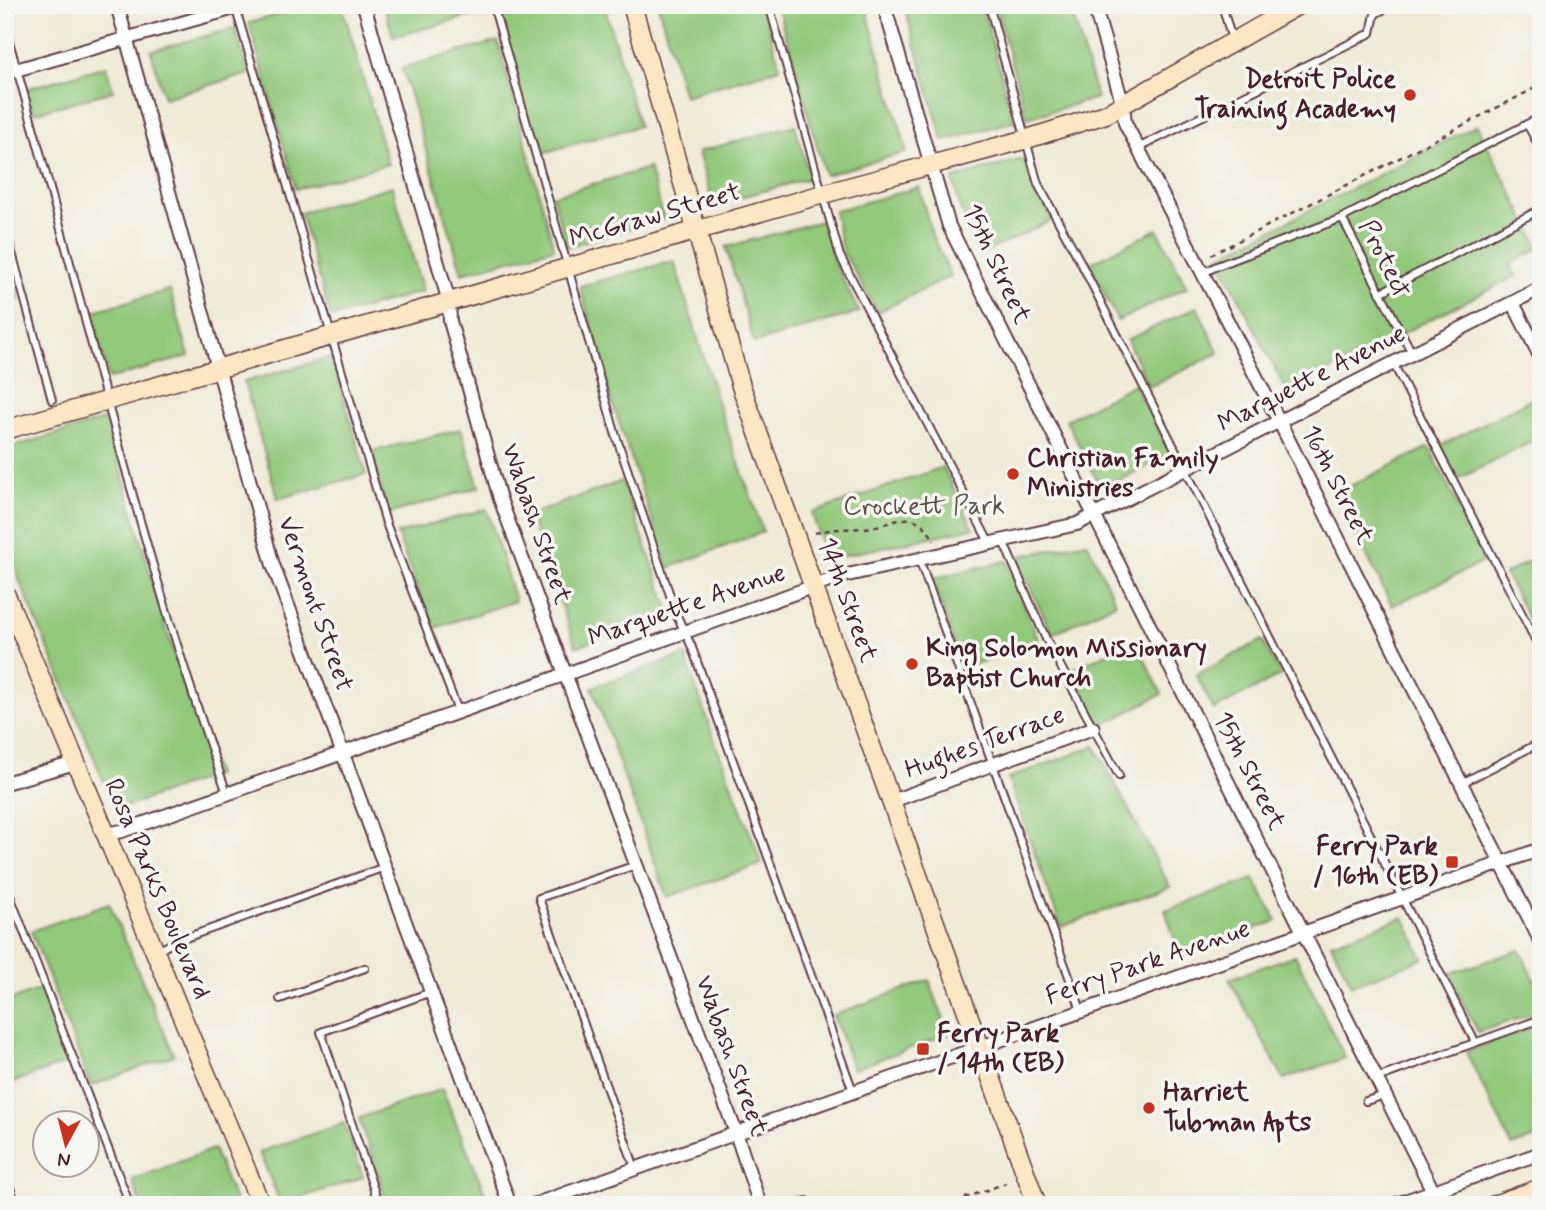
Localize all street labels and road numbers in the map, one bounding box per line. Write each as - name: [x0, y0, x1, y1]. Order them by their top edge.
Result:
- street label: McGraw Street: [565, 175, 745, 257]
- street label: 15th Street: [953, 198, 1039, 330]
- street label: Protect: [1350, 214, 1418, 304]
- street label: Marquette Avenue: [1212, 317, 1412, 441]
- street label: 16th Street: [1292, 420, 1382, 550]
- street label: Wabash Street: [493, 439, 579, 609]
- street label: Vermont Street: [269, 512, 361, 696]
- street label: 14th Street: [809, 533, 885, 667]
- street label: Marquette Avenue: [584, 556, 790, 656]
- street label: Hughes Terrace: [900, 698, 1071, 791]
- street label: 15th Street: [1205, 706, 1293, 836]
- street label: Rosa Parks Boulevard: [95, 774, 219, 1004]
- street label: Ferry Park Avenue: [1041, 912, 1255, 1014]
- street label: Wabash Street: [686, 971, 776, 1141]

